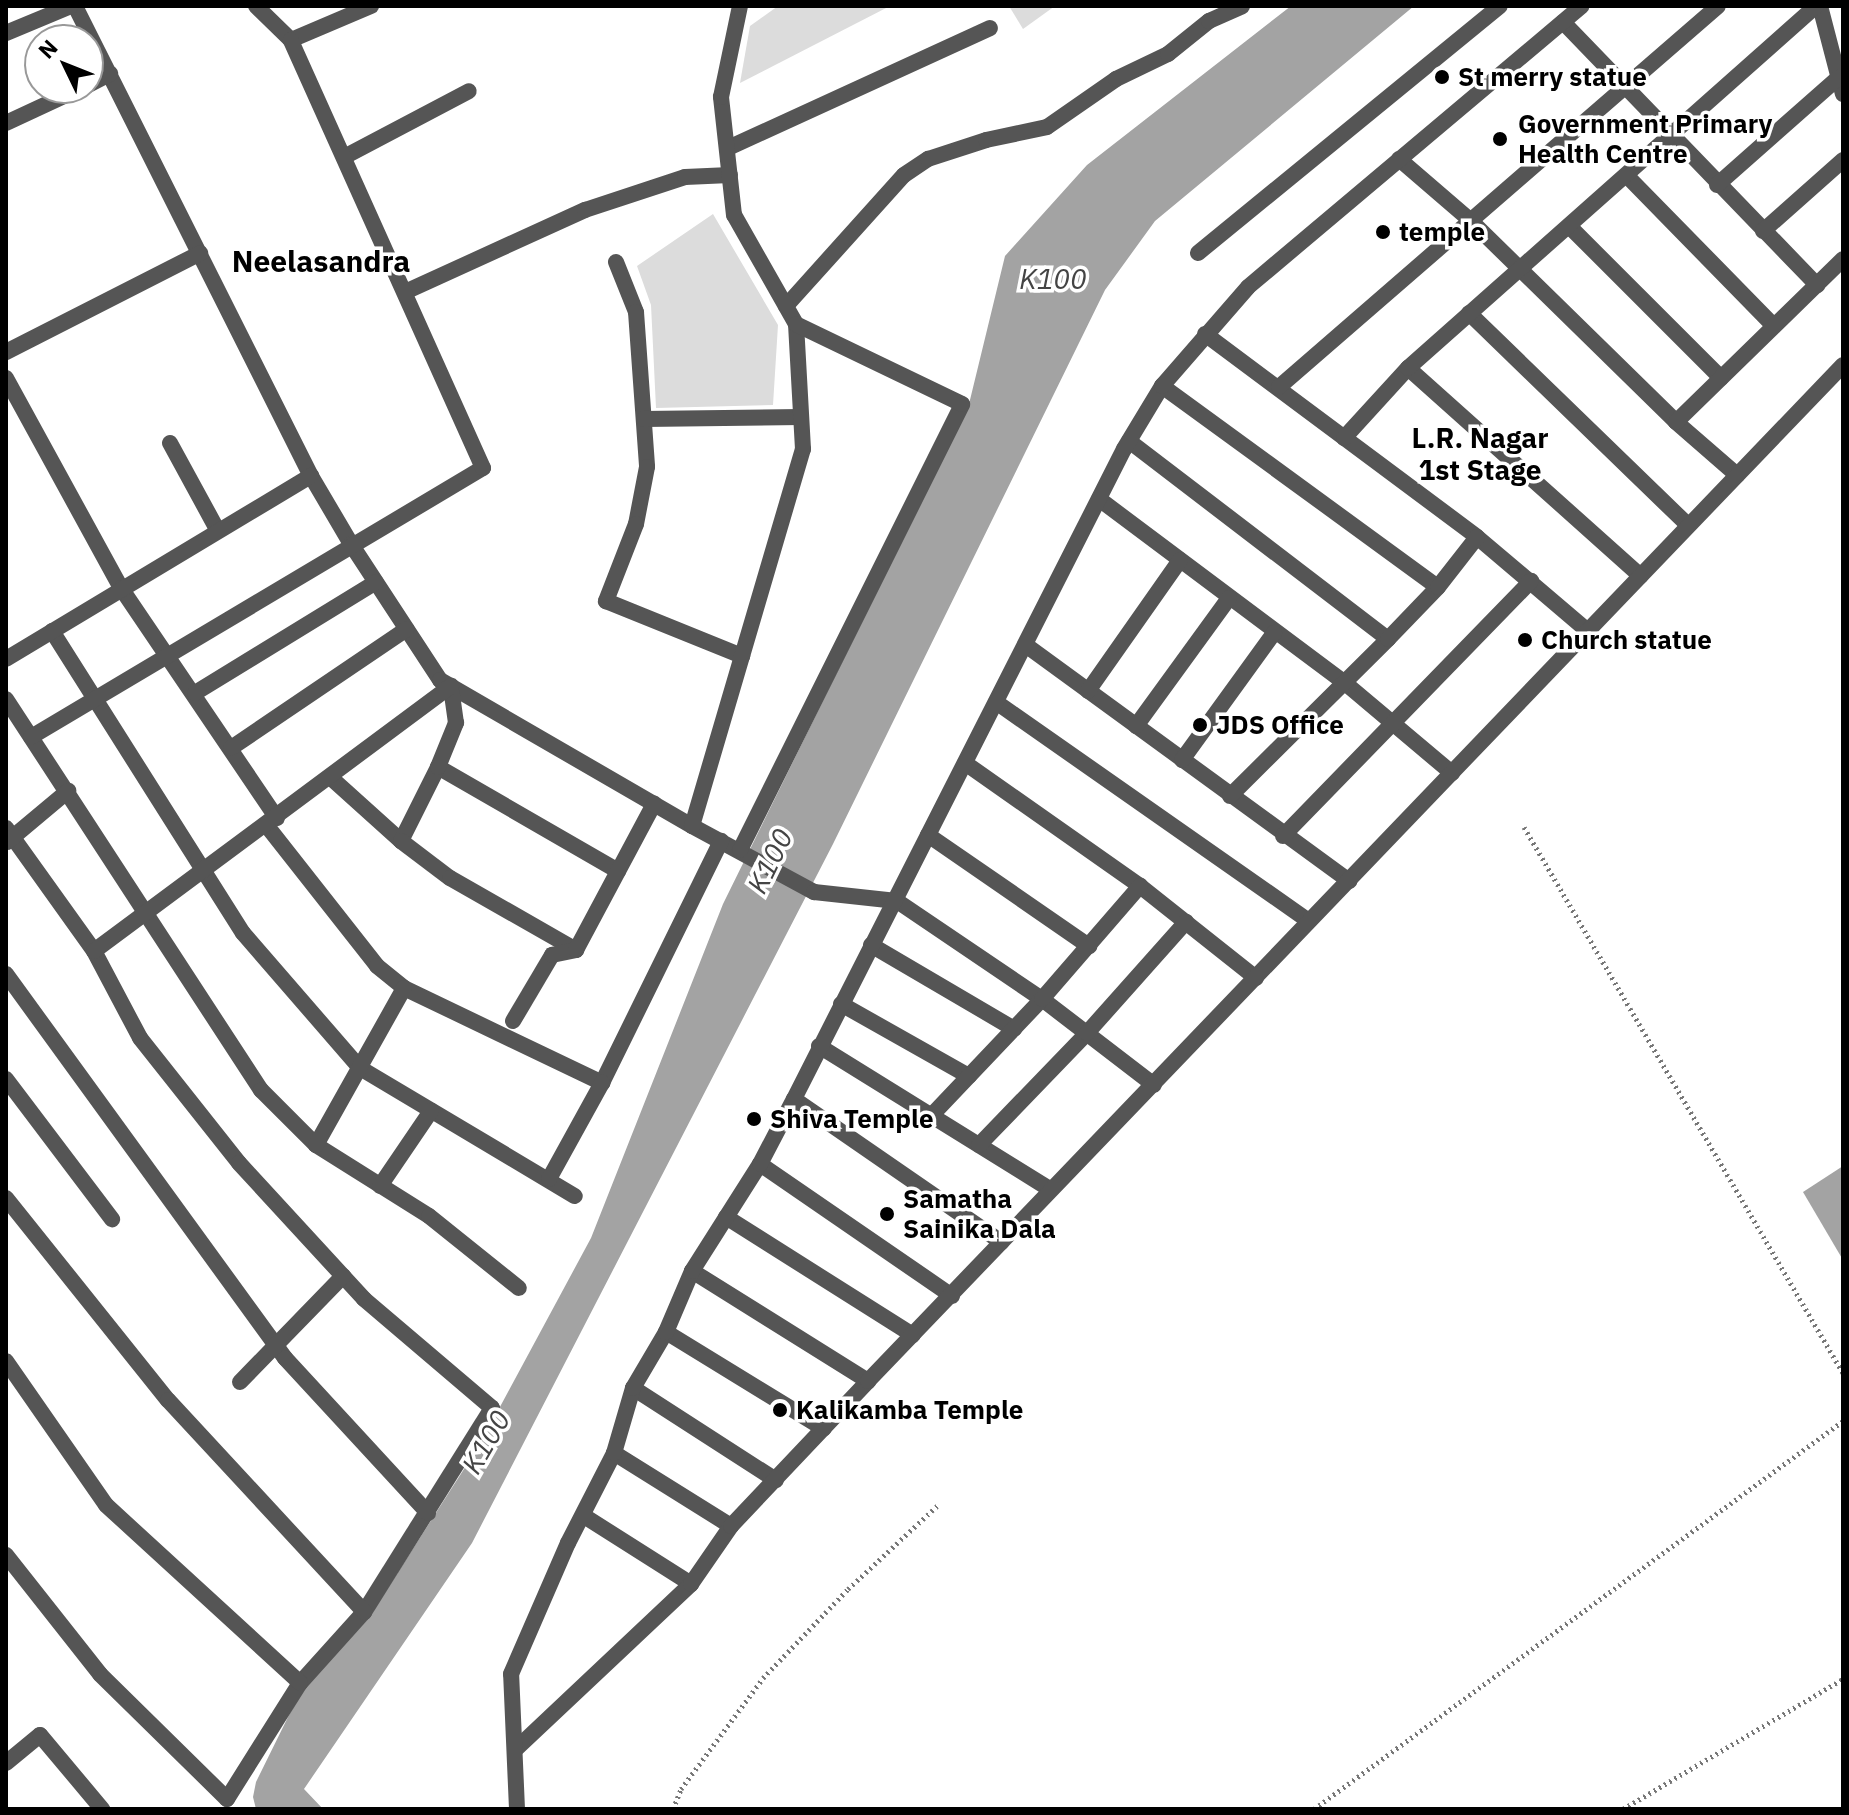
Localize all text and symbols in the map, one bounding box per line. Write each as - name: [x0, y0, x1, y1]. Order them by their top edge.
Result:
- north arrow: [24, 24, 104, 104]
- text: N: [32, 33, 64, 64]
- place label: St merry statue: [1458, 61, 1647, 93]
- marker: St merry statue: [1433, 68, 1451, 86]
- place label: Government Primary Health Centre: [1518, 108, 1772, 170]
- marker: Government Primary Health Centre: [1489, 128, 1511, 150]
- place label: temple: [1399, 216, 1485, 248]
- marker: temple: [1374, 223, 1392, 241]
- district label: Neelasandra: [232, 243, 410, 279]
- water label: K100: [1019, 262, 1087, 296]
- district label: L.R. Nagar 1st Stage: [1411, 421, 1549, 487]
- place label: Church statue: [1541, 624, 1712, 656]
- marker: Church statue: [1516, 631, 1534, 649]
- place label: JDS Office: [1216, 709, 1344, 741]
- marker: JDS Office: [1191, 716, 1209, 734]
- water label: K100: [740, 823, 800, 899]
- place label: Shiva Temple: [770, 1103, 933, 1135]
- marker: Shiva Temple: [745, 1110, 763, 1128]
- place label: Samatha Sainika Dala: [903, 1183, 1056, 1244]
- marker: Samatha Sainika Dala: [878, 1205, 896, 1223]
- place label: Kalikamba Temple: [796, 1394, 1023, 1426]
- marker: Kalikamba Temple: [771, 1401, 789, 1419]
- water label: K100: [455, 1404, 517, 1480]

